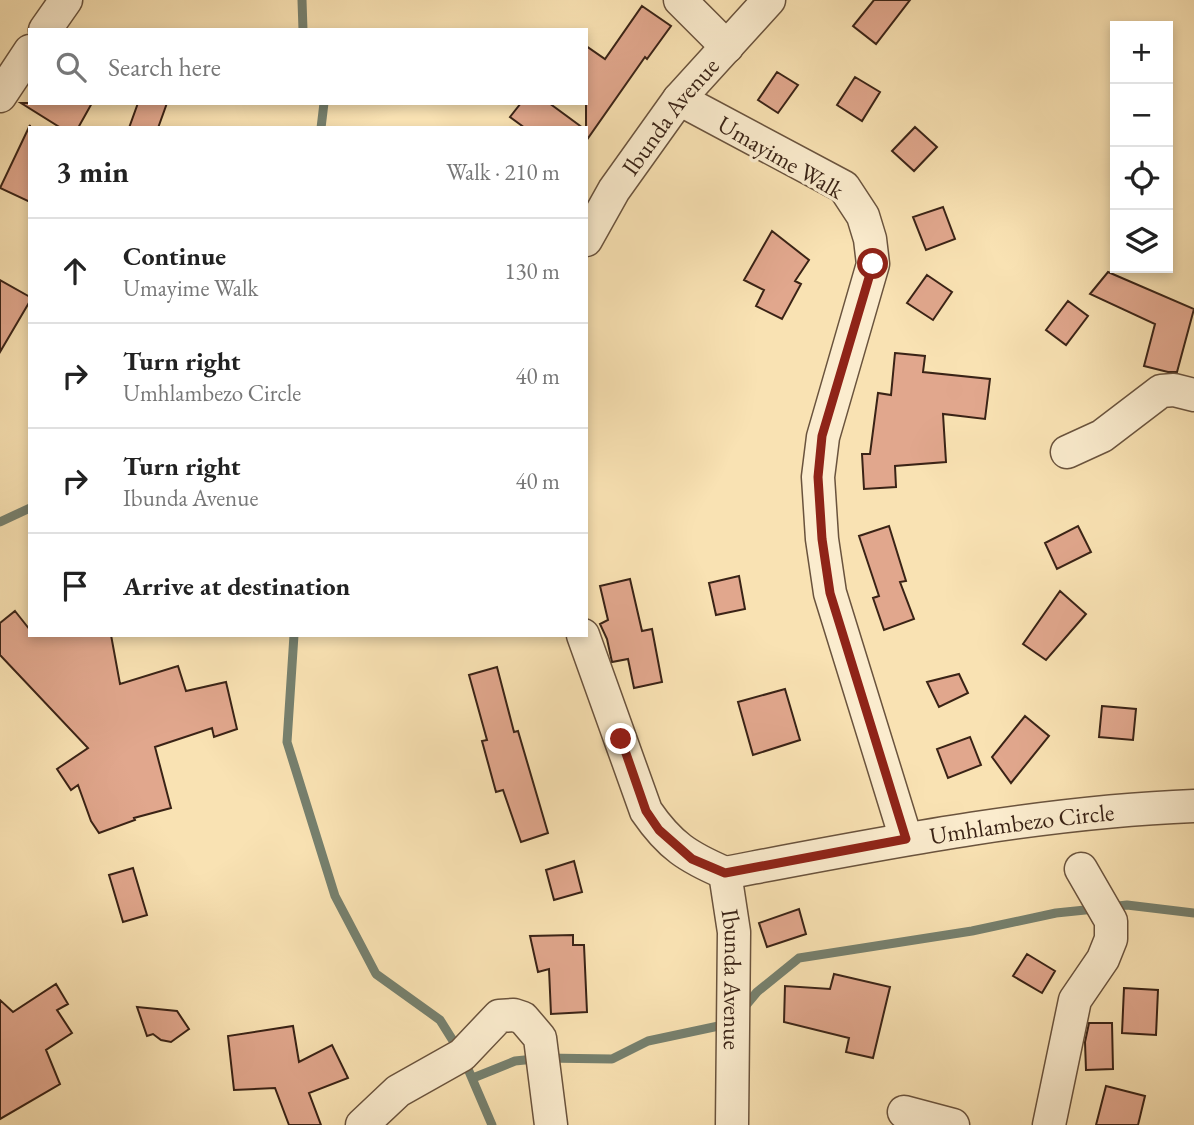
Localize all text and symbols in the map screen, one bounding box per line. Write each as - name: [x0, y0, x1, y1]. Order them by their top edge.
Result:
- map controls: [1110, 21, 1173, 273]
- button: +: [1110, 21, 1173, 84]
- search box: [28, 28, 588, 105]
- icon: search: [52, 48, 90, 86]
- text: Search here: [108, 50, 221, 84]
- street label: Ibunda Avenue: [614, 50, 725, 181]
- button: −: [1110, 84, 1173, 147]
- street label: Umayime Walk: [712, 108, 850, 206]
- button: locate: [1110, 147, 1173, 210]
- text: 3 min: [56, 152, 129, 191]
- text: Walk · 210 m: [446, 157, 560, 187]
- button: layers: [1110, 210, 1173, 273]
- text: Continue: [123, 239, 226, 273]
- route start: [857, 248, 888, 279]
- icon: ahead: [56, 252, 94, 290]
- text: 130 m: [504, 256, 560, 286]
- text: Umayime Walk: [123, 273, 258, 303]
- text: Turn right: [123, 344, 241, 378]
- icon: right: [56, 357, 94, 395]
- text: 40 m: [515, 361, 560, 391]
- text: Umhlambezo Circle: [123, 378, 301, 408]
- text: Turn right: [123, 449, 241, 483]
- icon: right: [56, 462, 94, 500]
- text: 40 m: [515, 466, 560, 496]
- text: Ibunda Avenue: [123, 483, 258, 513]
- icon: arrive: [56, 567, 94, 605]
- text: Arrive at destination: [123, 569, 350, 603]
- route end: [605, 723, 636, 754]
- street label: Umhlambezo Circle: [927, 796, 1116, 851]
- street label: Ibunda Avenue: [715, 907, 750, 1050]

